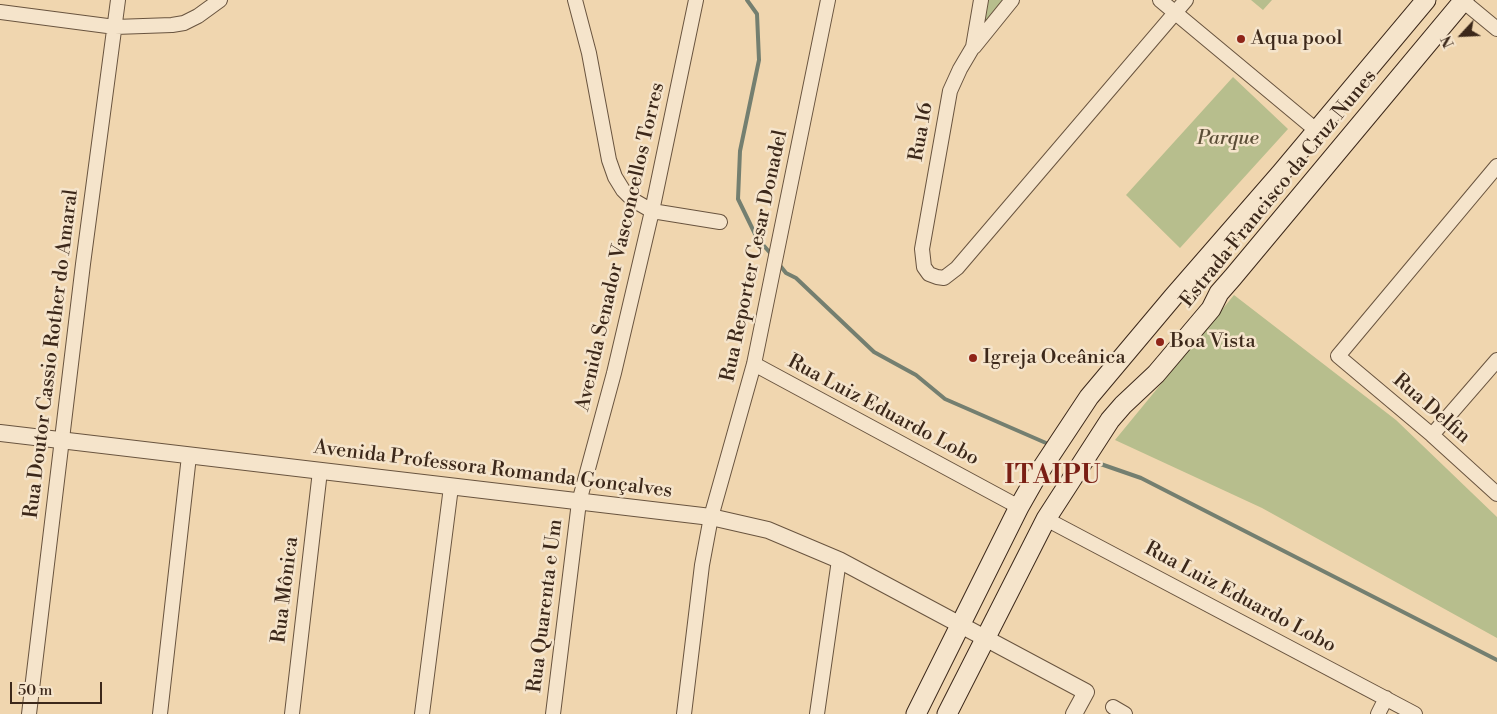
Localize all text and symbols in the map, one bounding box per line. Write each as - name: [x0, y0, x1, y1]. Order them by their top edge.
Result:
- north arrow: [1437, 10, 1487, 60]
- place label: Aqua pool: [1251, 27, 1342, 51]
- marker: Aqua pool: [1235, 33, 1247, 45]
- text: N: [1438, 33, 1459, 50]
- street label: Estrada Francisco da Cruz Nunes: [1176, 65, 1382, 313]
- street label: Avenida Senador Vasconcellos Torres: [571, 80, 671, 414]
- street label: Rua 16: [905, 101, 939, 163]
- park label: Parque: [1197, 127, 1259, 151]
- street label: Rua Reporter Cesar Donadel: [717, 128, 793, 384]
- street label: Rua Doutor Cassio Rother do Amaral: [20, 188, 84, 520]
- place label: Boa Vista: [1170, 330, 1256, 354]
- marker: Boa Vista: [1154, 336, 1166, 348]
- place label: Igreja Oceânica: [983, 346, 1126, 370]
- street label: Rua Luiz Eduardo Lobo: [783, 350, 983, 472]
- marker: Igreja Oceânica: [967, 352, 979, 364]
- street label: Rua Delfin: [1387, 369, 1475, 449]
- street label: Avenida Professora Romanda Gonçalves: [312, 436, 674, 504]
- district label: ITAIPU: [1004, 462, 1102, 492]
- street label: Rua Quarenta e Um: [523, 518, 569, 694]
- street label: Rua Mônica: [268, 535, 304, 645]
- street label: Rua Luiz Eduardo Lobo: [1140, 537, 1340, 659]
- scale bar: [12, 672, 105, 704]
- text: 50 m: [18, 681, 52, 700]

